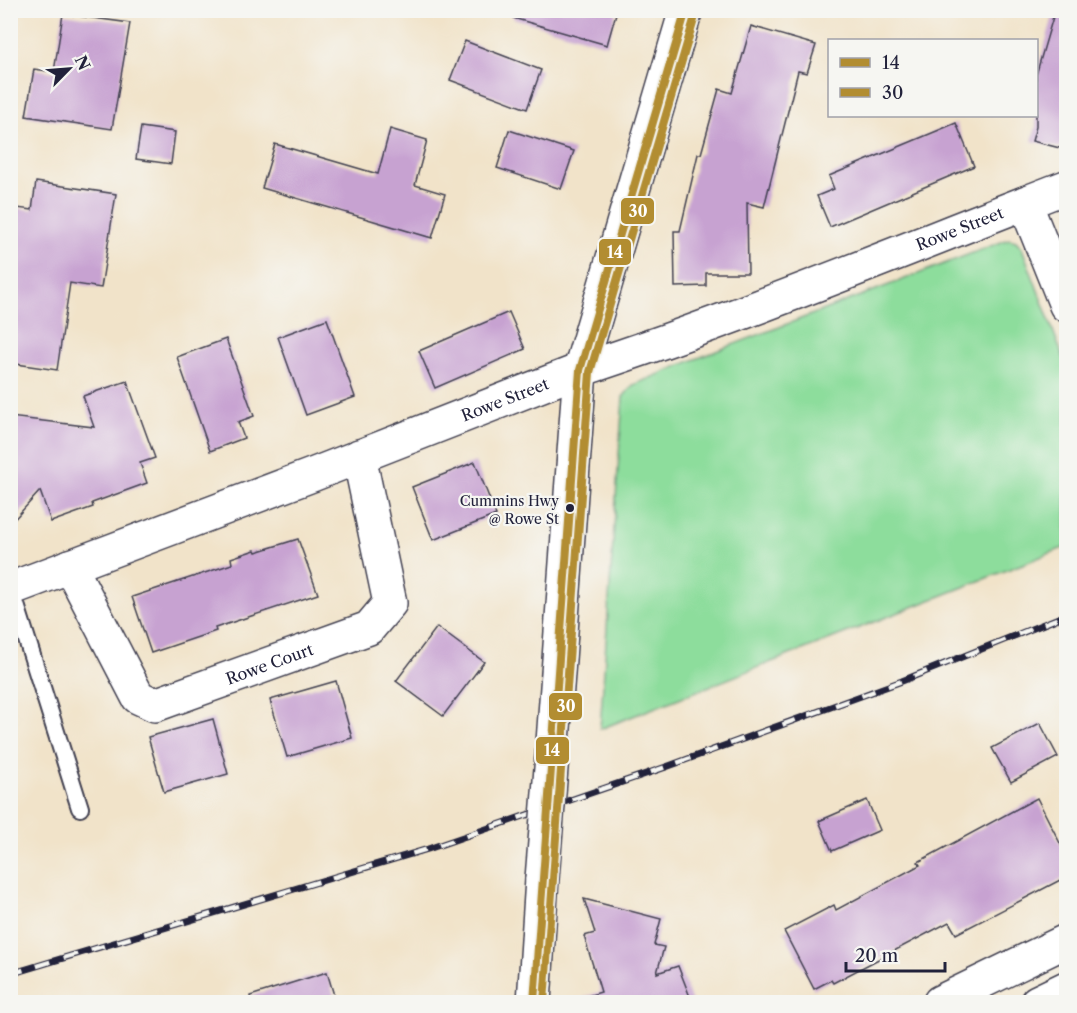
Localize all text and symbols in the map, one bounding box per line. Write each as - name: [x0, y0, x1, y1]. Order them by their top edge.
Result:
- north arrow: [39, 39, 99, 99]
- legend: [828, 39, 1038, 117]
- text: N: [71, 52, 95, 73]
- text: 14: [882, 52, 900, 74]
- text: 30: [882, 82, 903, 104]
- line badge: 30: [620, 197, 655, 225]
- text: 30: [628, 201, 648, 221]
- street label: Rowe Street: [913, 202, 1007, 255]
- line badge: 14: [598, 238, 632, 266]
- text: 14: [607, 242, 623, 262]
- street label: Rowe Street: [458, 373, 552, 426]
- place label: Cummins Hwy @ Rowe St: [460, 492, 559, 528]
- marker: Cummins Hwy @ Rowe St: [564, 502, 576, 514]
- street label: Rowe Court: [223, 639, 316, 689]
- line badge: 30: [548, 692, 583, 721]
- text: 30: [556, 696, 576, 716]
- line badge: 14: [535, 736, 570, 765]
- text: 14: [544, 740, 560, 760]
- scale bar: [846, 935, 945, 973]
- text: 20 m: [855, 945, 899, 967]

